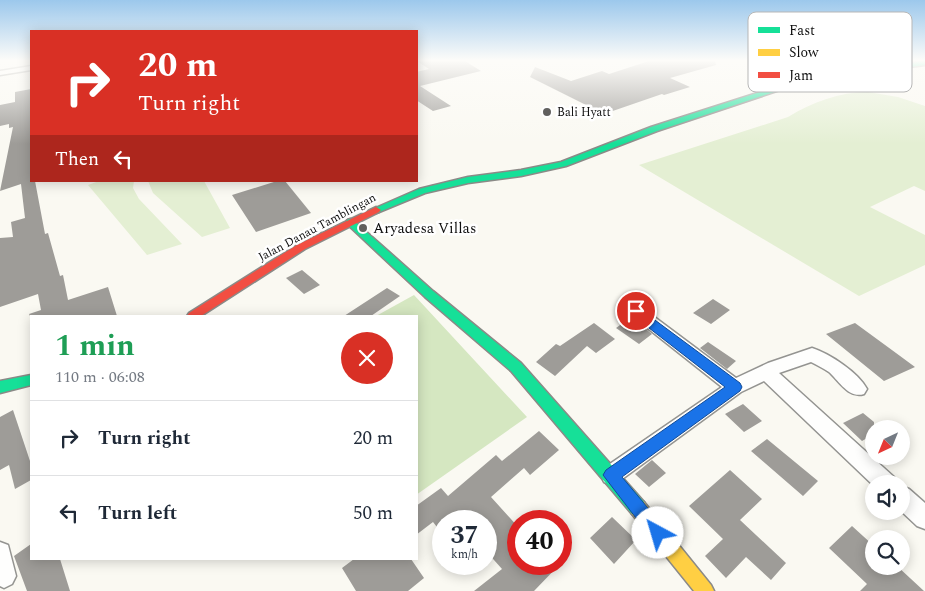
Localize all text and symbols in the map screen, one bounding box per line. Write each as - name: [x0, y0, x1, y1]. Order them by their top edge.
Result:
- legend: [748, 12, 912, 92]
- text: Fast: [789, 20, 815, 41]
- text: 20 m: [138, 39, 218, 92]
- text: Slow: [789, 42, 819, 63]
- icon: right: [55, 50, 120, 115]
- text: Jam: [789, 65, 813, 86]
- text: Turn right: [138, 87, 240, 120]
- place label: Bali Hyatt: [557, 103, 611, 122]
- marker: Bali Hyatt: [541, 106, 553, 118]
- text: Then: [55, 145, 99, 174]
- icon: left: [109, 145, 137, 173]
- street label: Jalan Danau Tamblingan: [255, 188, 380, 267]
- place label: Aryadesa Villas: [373, 217, 476, 240]
- marker: Aryadesa Villas: [357, 222, 369, 234]
- pin: [615, 290, 657, 332]
- icon: arrive: [622, 297, 650, 325]
- text: 1 min: [55, 323, 135, 369]
- button: close: [341, 332, 393, 384]
- text: 110 m · 06:08: [55, 365, 145, 389]
- north arrow: [865, 420, 910, 465]
- map controls: [865, 420, 910, 575]
- icon: right: [55, 424, 83, 452]
- text: Turn right: [98, 424, 191, 453]
- text: 20 m: [353, 424, 393, 453]
- button: sound: [865, 475, 910, 520]
- icon: left: [55, 499, 83, 527]
- text: Turn left: [98, 499, 177, 528]
- text: 50 m: [353, 499, 393, 528]
- position arrow: [631, 506, 683, 558]
- speed limit sign: 40: [507, 510, 572, 575]
- text: 37: [450, 517, 479, 555]
- button: search: [865, 530, 910, 575]
- text: km/h: [451, 545, 478, 564]

